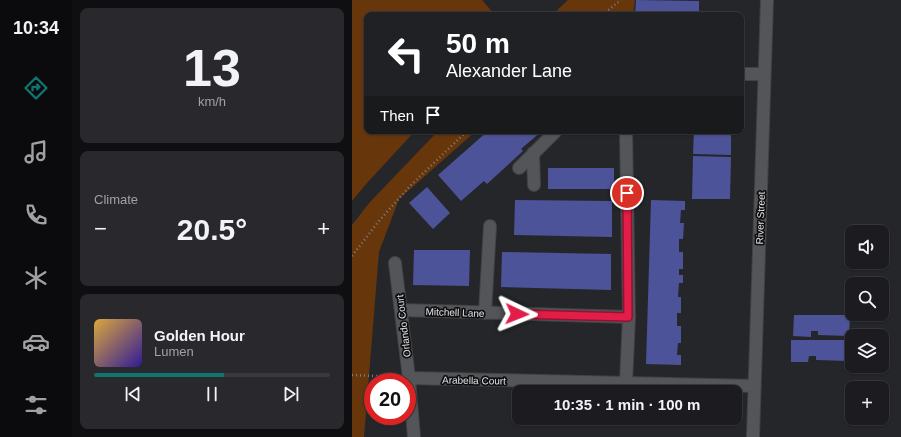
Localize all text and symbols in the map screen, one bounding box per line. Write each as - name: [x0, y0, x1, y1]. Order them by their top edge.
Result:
- text: 10:34: [13, 18, 59, 38]
- icon: left: [380, 28, 432, 80]
- text: 50 m: [446, 28, 510, 59]
- text: 13: [183, 39, 241, 97]
- text: Alexander Lane: [446, 61, 572, 81]
- icon: directions: [22, 74, 50, 102]
- text: km/h: [198, 94, 226, 109]
- icon: arrive: [422, 104, 444, 126]
- text: Then: [380, 107, 414, 124]
- icon: music: [22, 138, 50, 166]
- pin: [610, 176, 644, 210]
- icon: arrive: [616, 182, 638, 204]
- street label: River Street: [754, 191, 767, 245]
- text: Climate: [94, 192, 138, 207]
- icon: phone: [22, 201, 50, 229]
- text: 20.5°: [177, 213, 247, 246]
- text: −: [94, 216, 107, 241]
- text: +: [317, 216, 330, 241]
- map controls: [845, 225, 889, 425]
- button: sound: [845, 225, 889, 269]
- icon: climate: [22, 264, 50, 292]
- button: search: [845, 277, 889, 321]
- position arrow: [496, 293, 538, 335]
- street label: Orlando Court: [394, 294, 413, 358]
- street label: Mitchell Lane: [425, 306, 485, 319]
- text: Golden Hour: [154, 327, 245, 344]
- icon: car: [22, 328, 50, 356]
- button: layers: [845, 329, 889, 373]
- text: Lumen: [154, 344, 194, 359]
- speed limit sign: 20: [364, 373, 416, 425]
- street label: Arabella Court: [442, 374, 506, 387]
- button: +: [845, 381, 889, 425]
- icon: previous: [122, 383, 144, 405]
- icon: pause: [201, 383, 223, 405]
- icon: next: [280, 383, 302, 405]
- icon: filters: [22, 391, 50, 419]
- text: 10:35 · 1 min · 100 m: [554, 396, 700, 413]

